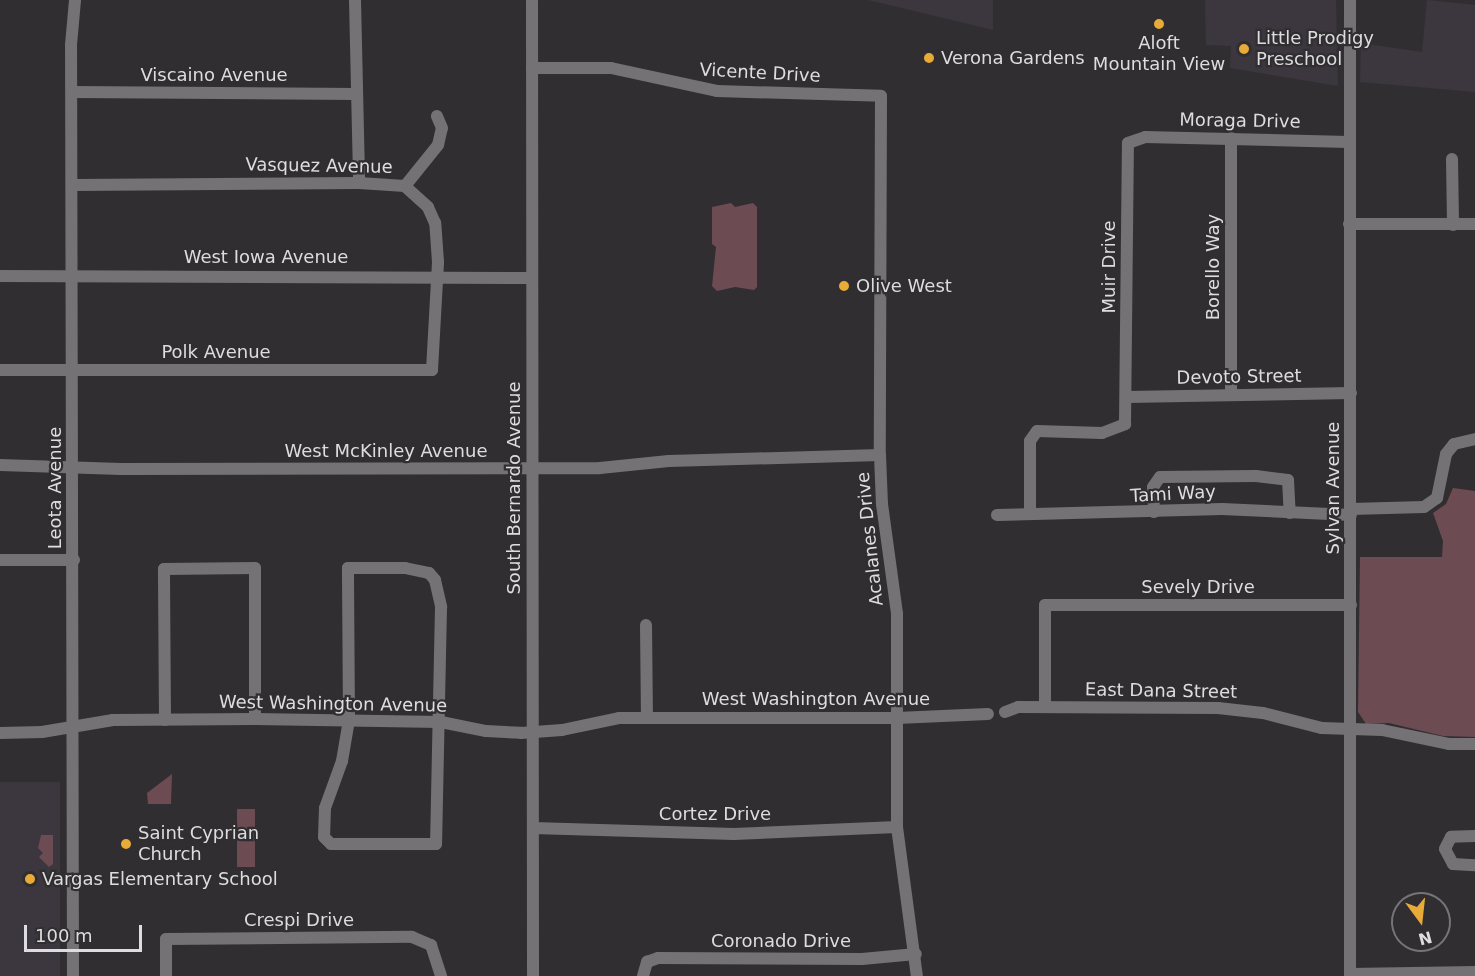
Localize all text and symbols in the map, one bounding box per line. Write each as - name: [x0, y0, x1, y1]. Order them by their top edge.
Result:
- marker: Aloft Mountain View: [1152, 17, 1166, 31]
- place label: Little Prodigy Preschool: [1256, 28, 1374, 70]
- place label: Aloft Mountain View: [1093, 33, 1225, 76]
- marker: Little Prodigy Preschool: [1237, 42, 1251, 56]
- place label: Verona Gardens: [941, 47, 1085, 69]
- marker: Verona Gardens: [922, 51, 936, 65]
- street label: Vicente Drive: [699, 59, 821, 87]
- street label: Viscaino Avenue: [140, 64, 288, 86]
- street label: Moraga Drive: [1179, 109, 1301, 133]
- street label: Vasquez Avenue: [245, 154, 393, 178]
- street label: Borello Way: [1202, 214, 1224, 320]
- street label: Muir Drive: [1098, 220, 1120, 314]
- street label: West Iowa Avenue: [184, 246, 348, 268]
- place label: Olive West: [856, 275, 952, 297]
- marker: Olive West: [837, 279, 851, 293]
- street label: Polk Avenue: [161, 341, 271, 363]
- street label: Devoto Street: [1176, 365, 1302, 389]
- street label: South Bernardo Avenue: [503, 381, 525, 595]
- street label: Sylvan Avenue: [1322, 422, 1344, 554]
- street label: Leota Avenue: [44, 427, 66, 549]
- street label: West McKinley Avenue: [285, 440, 487, 462]
- street label: Acalanes Drive: [852, 471, 888, 607]
- street label: Tami Way: [1130, 481, 1216, 507]
- street label: Sevely Drive: [1141, 576, 1255, 598]
- street label: East Dana Street: [1085, 679, 1237, 703]
- street label: West Washington Avenue: [702, 688, 930, 710]
- street label: West Washington Avenue: [219, 691, 447, 717]
- street label: Cortez Drive: [659, 803, 771, 825]
- place label: Saint Cyprian Church: [138, 823, 259, 866]
- marker: Saint Cyprian Church: [119, 837, 133, 851]
- place label: Vargas Elementary School: [42, 868, 278, 890]
- marker: Vargas Elementary School: [23, 872, 37, 886]
- north arrow: [1391, 892, 1451, 952]
- street label: Crespi Drive: [244, 909, 354, 931]
- scale bar: [27, 913, 146, 951]
- text: 100 m: [35, 925, 93, 946]
- text: N: [1416, 927, 1434, 949]
- street label: Coronado Drive: [711, 930, 851, 952]

